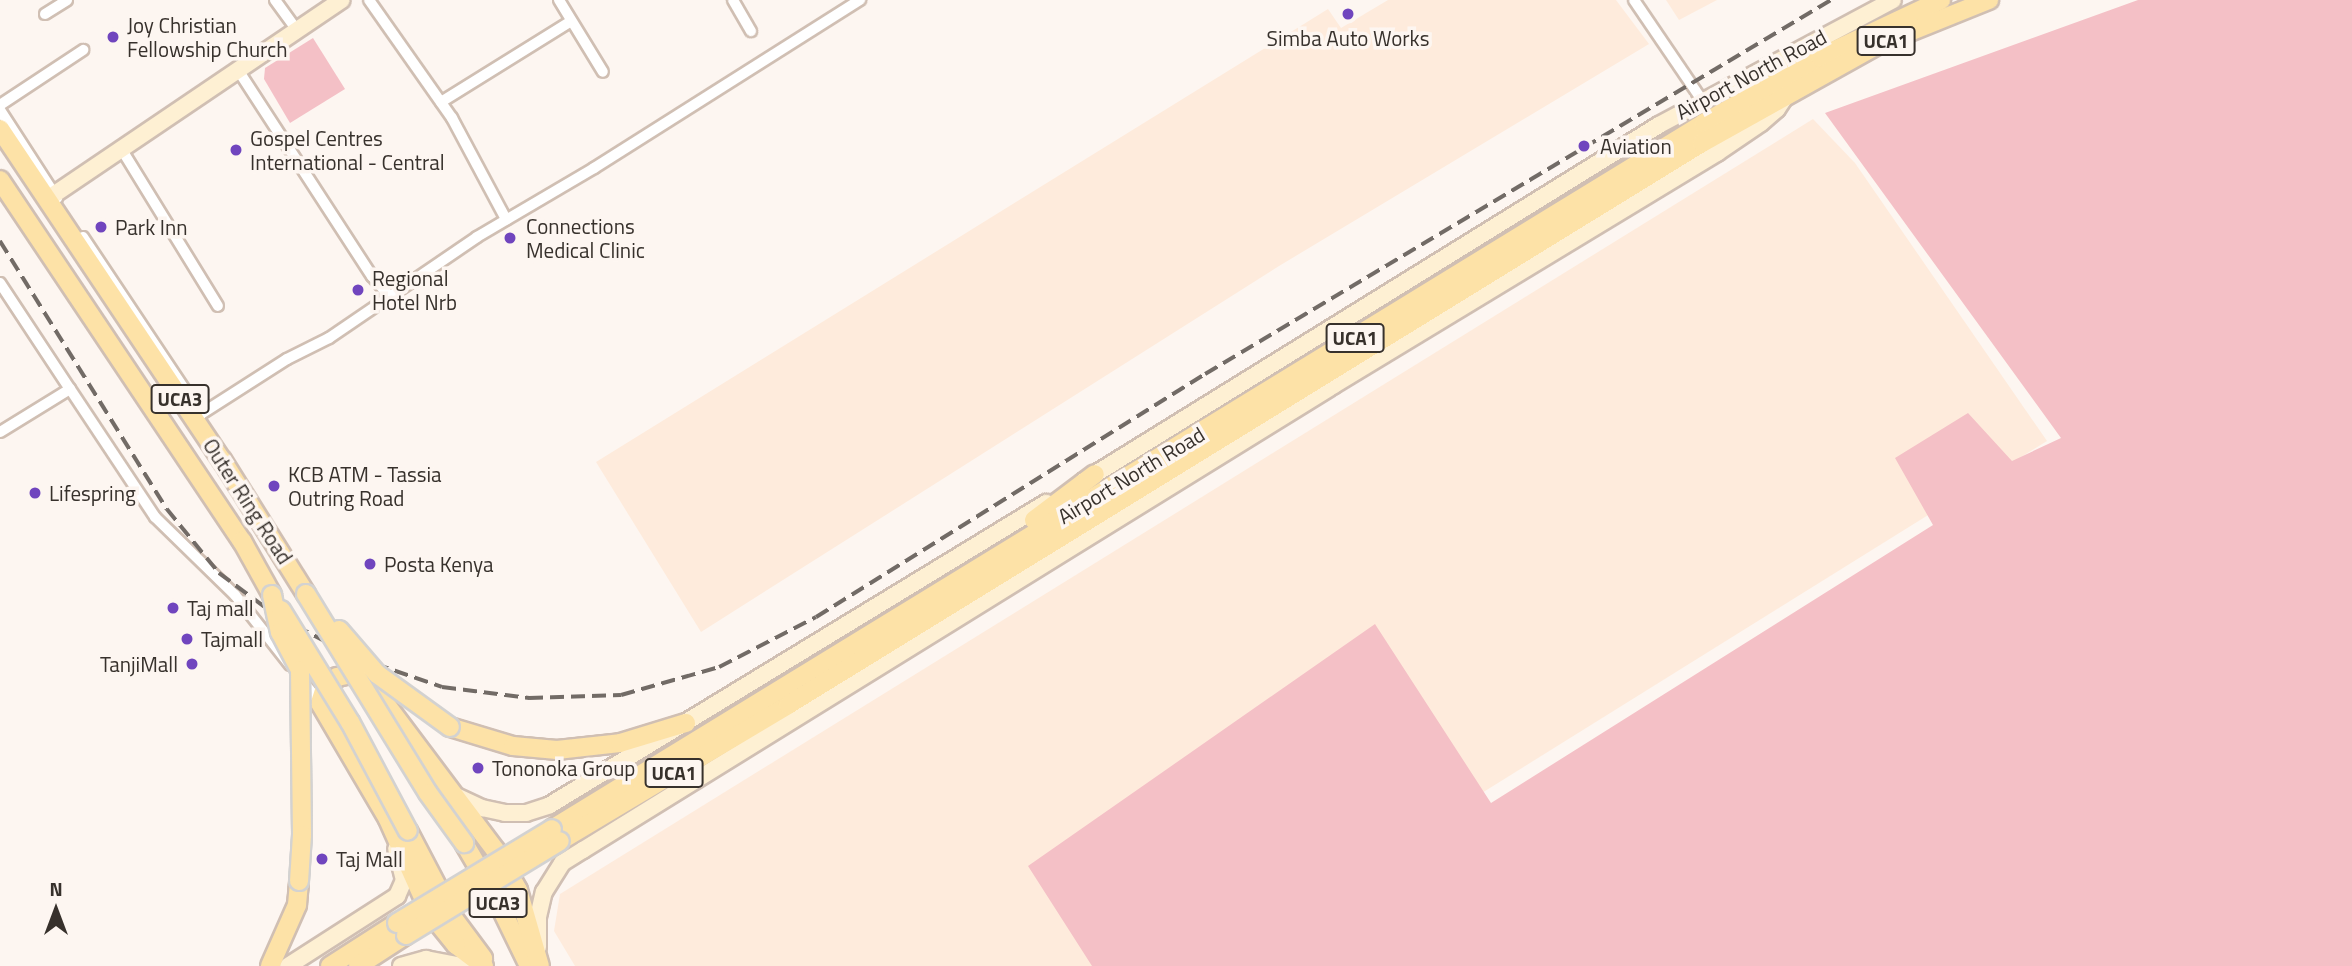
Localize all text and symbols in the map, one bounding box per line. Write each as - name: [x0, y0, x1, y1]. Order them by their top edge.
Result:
- marker: Simba Auto Works: [1340, 6, 1356, 22]
- place label: Joy Christian Fellowship Church: [127, 12, 288, 62]
- street label: Airport North Road: [1671, 24, 1831, 124]
- place label: Simba Auto Works: [1267, 25, 1429, 51]
- road number: UCA1: [1856, 25, 1916, 56]
- marker: Joy Christian Fellowship Church: [105, 29, 121, 45]
- place label: Gospel Centres International - Central: [250, 125, 445, 175]
- place label: Aviation: [1600, 133, 1672, 159]
- marker: Aviation: [1574, 136, 1594, 156]
- marker: Gospel Centres International - Central: [228, 142, 244, 158]
- place label: Connections Medical Clinic: [526, 213, 645, 263]
- place label: Park Inn: [115, 214, 188, 240]
- marker: Park Inn: [93, 219, 109, 235]
- marker: Connections Medical Clinic: [500, 228, 520, 248]
- place label: Regional Hotel Nrb: [372, 265, 457, 315]
- marker: Regional Hotel Nrb: [350, 282, 366, 298]
- road number: UCA1: [1325, 322, 1385, 354]
- road number: UCA3: [150, 384, 210, 414]
- street label: Airport North Road: [1053, 421, 1209, 529]
- street label: Outer Ring Road: [198, 434, 298, 568]
- place label: KCB ATM - Tassia Outring Road: [288, 461, 442, 511]
- marker: KCB ATM - Tassia Outring Road: [266, 478, 282, 494]
- place label: Lifespring: [49, 480, 136, 506]
- marker: Lifespring: [27, 485, 43, 501]
- place label: Posta Kenya: [384, 551, 494, 577]
- marker: Posta Kenya: [362, 556, 378, 572]
- place label: Taj mall: [187, 595, 254, 621]
- marker: Taj mall: [165, 600, 181, 616]
- place label: Tajmall: [201, 626, 263, 652]
- marker: Tajmall: [179, 631, 195, 647]
- place label: TanjiMall: [100, 651, 178, 677]
- marker: TanjiMall: [184, 656, 200, 672]
- place label: Tononoka Group: [492, 755, 635, 781]
- road number: UCA1: [644, 758, 704, 788]
- marker: Tononoka Group: [470, 760, 486, 776]
- place label: Taj Mall: [336, 846, 403, 872]
- marker: Taj Mall: [314, 851, 330, 867]
- text: N: [49, 874, 63, 903]
- north arrow: [21, 875, 91, 945]
- road number: UCA3: [468, 888, 528, 918]

